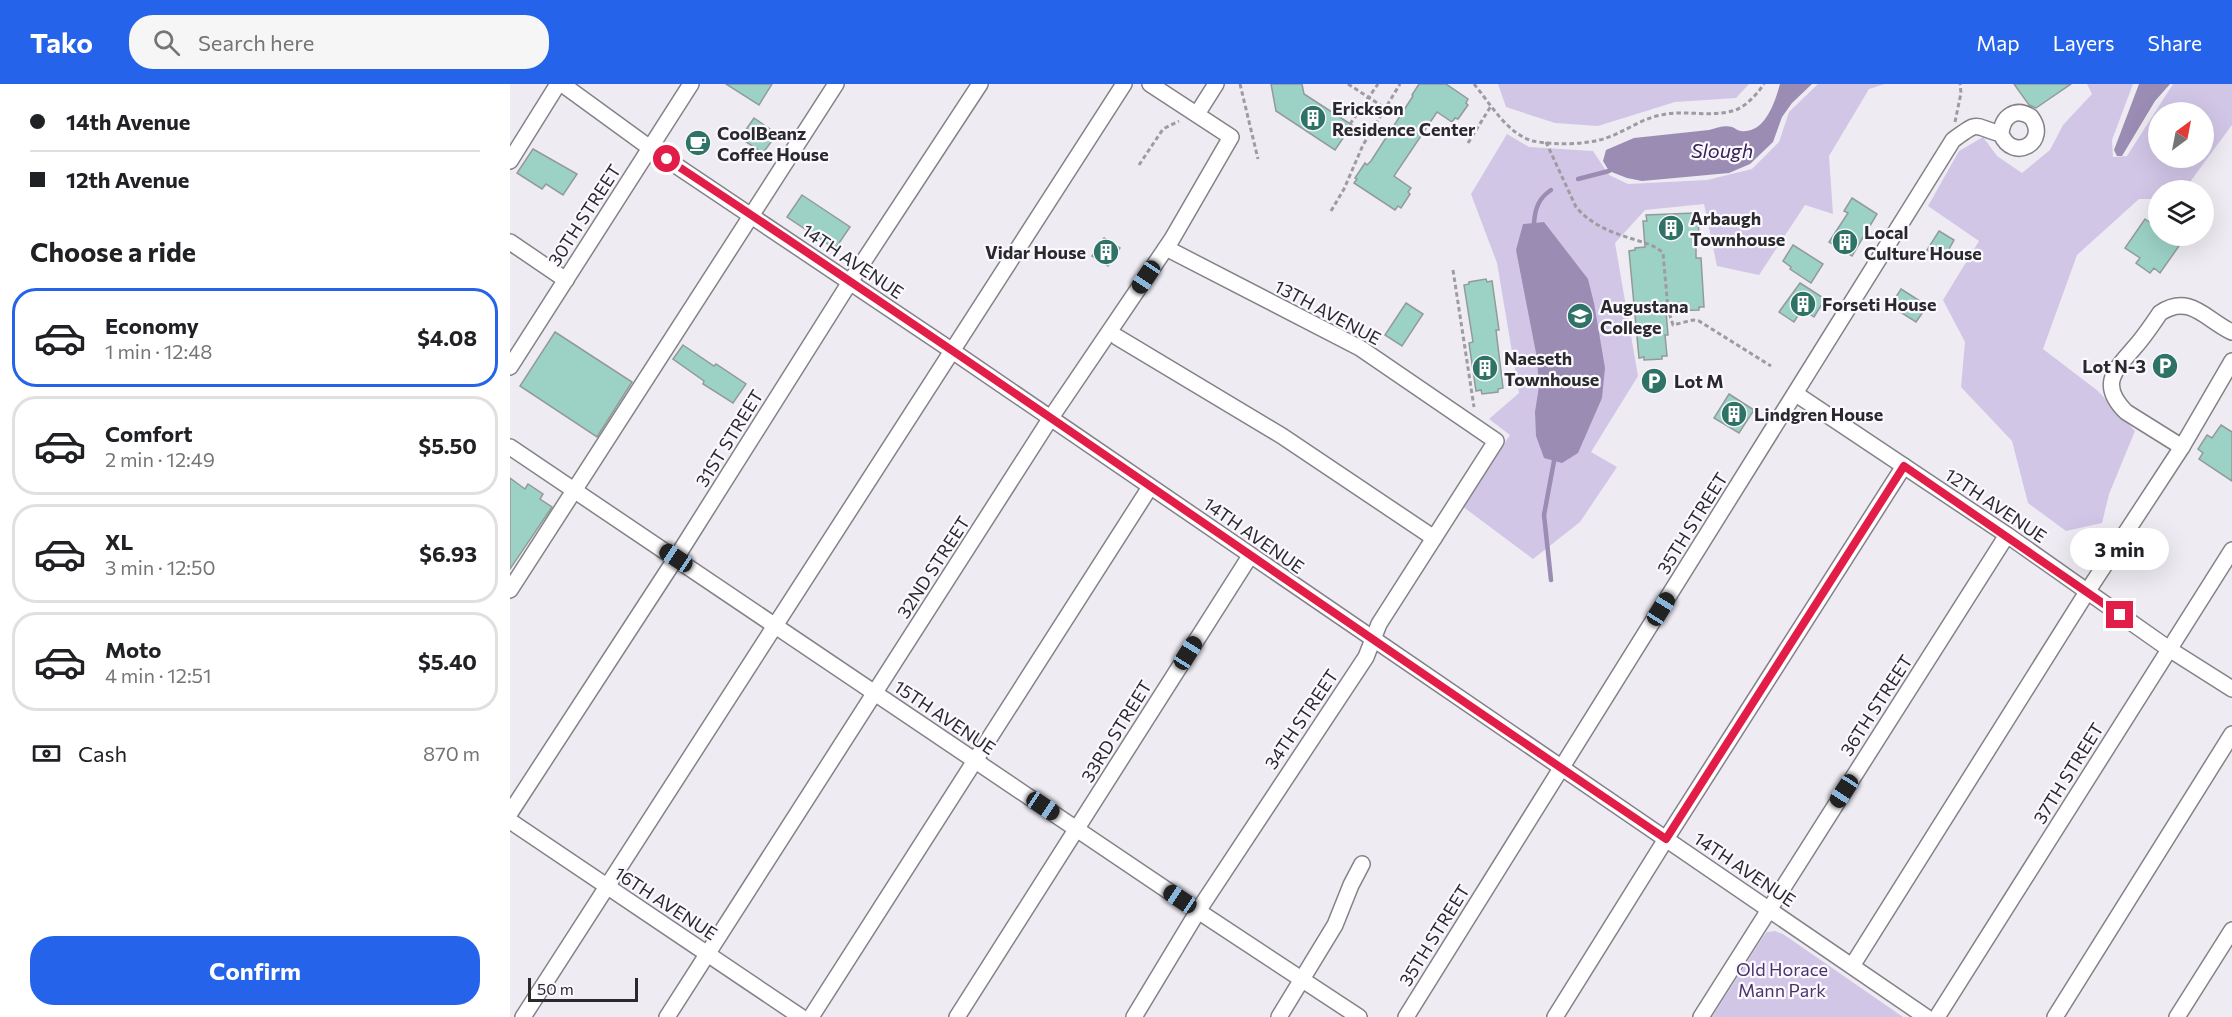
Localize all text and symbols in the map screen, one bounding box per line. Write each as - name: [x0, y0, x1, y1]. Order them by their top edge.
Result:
- search box: [129, 15, 549, 69]
- text: Tako: [30, 25, 93, 59]
- icon: search: [150, 26, 183, 59]
- text: Search here: [198, 29, 314, 56]
- text: Map: [1976, 30, 2020, 55]
- text: Layers: [2053, 30, 2115, 55]
- text: Share: [2148, 30, 2202, 55]
- place label: Erickson Residence Center: [1332, 97, 1476, 140]
- north arrow: [2148, 102, 2214, 168]
- map controls: [2148, 102, 2214, 246]
- building icon: Erickson Residence Center: [1298, 103, 1328, 133]
- text: 14th Avenue: [66, 108, 190, 135]
- place label: CoolBeanz Coffee House: [717, 122, 829, 165]
- cafe icon: CoolBeanz Coffee House: [683, 128, 713, 158]
- water label: Slough: [1691, 138, 1753, 162]
- route start: [653, 145, 680, 172]
- street label: 30TH STREET: [543, 160, 625, 270]
- text: 12th Avenue: [66, 166, 189, 193]
- button: layers: [2148, 180, 2214, 246]
- place label: Arbaugh Townhouse: [1690, 207, 1785, 250]
- building icon: Arbaugh Townhouse: [1656, 213, 1686, 243]
- street label: 14TH AVENUE: [798, 219, 908, 303]
- place label: Local Culture House: [1864, 221, 1982, 264]
- building icon: Local Culture House: [1830, 227, 1860, 257]
- text: Choose a ride: [30, 235, 196, 268]
- building icon: Vidar House: [1091, 237, 1121, 267]
- place label: Vidar House: [985, 241, 1086, 263]
- car: [1128, 257, 1164, 297]
- street label: 13TH AVENUE: [1271, 275, 1385, 349]
- building icon: Forseti House: [1788, 289, 1818, 319]
- place label: Forseti House: [1822, 293, 1936, 315]
- place label: Augustana College: [1600, 295, 1688, 338]
- school or university icon: Augustana College: [1565, 301, 1595, 331]
- icon: car: [33, 311, 87, 365]
- text: Economy: [105, 312, 199, 339]
- text: $4.08: [417, 324, 477, 351]
- text: 1 min · 12:48: [105, 339, 212, 363]
- place label: Naeseth Townhouse: [1504, 347, 1599, 390]
- parking icon: Lot N-3: [2150, 351, 2180, 381]
- building icon: Naeseth Townhouse: [1470, 353, 1500, 383]
- place label: Lot N-3: [2082, 355, 2146, 377]
- parking icon: Lot M: [1639, 366, 1669, 396]
- place label: Lot M: [1674, 370, 1724, 392]
- street label: 31ST STREET: [690, 385, 768, 491]
- building icon: Lindgren House: [1719, 399, 1749, 429]
- place label: Lindgren House: [1754, 403, 1883, 425]
- icon: car: [33, 419, 87, 473]
- text: Comfort: [105, 420, 193, 447]
- text: $5.50: [419, 432, 477, 459]
- text: 2 min · 12:49: [105, 447, 215, 471]
- street label: 12TH AVENUE: [1941, 463, 2051, 547]
- street label: 35TH STREET: [1652, 468, 1732, 578]
- street label: 14TH AVENUE: [1199, 492, 1309, 578]
- street label: 32ND STREET: [892, 512, 974, 622]
- icon: car: [33, 527, 87, 581]
- text: XL: [105, 528, 133, 555]
- callout: 3 min: [2070, 528, 2170, 570]
- text: 3 min: [2094, 537, 2145, 561]
- text: $6.93: [419, 540, 477, 567]
- car: [656, 540, 696, 576]
- text: 3 min · 12:50: [105, 555, 216, 579]
- car: [1644, 589, 1678, 629]
- route end: [2106, 601, 2133, 628]
- car: [1171, 633, 1205, 673]
- icon: car: [33, 635, 87, 689]
- text: Moto: [105, 636, 161, 663]
- text: $5.40: [418, 648, 477, 675]
- street label: 36TH STREET: [1835, 650, 1917, 760]
- text: 4 min · 12:51: [105, 663, 212, 687]
- street label: 34TH STREET: [1260, 665, 1342, 773]
- street label: 15TH AVENUE: [890, 675, 1000, 759]
- street label: 33RD STREET: [1076, 676, 1156, 786]
- street label: 37TH STREET: [2028, 718, 2108, 828]
- icon: cash: [30, 737, 63, 770]
- text: Cash: [78, 740, 127, 767]
- text: 870 m: [423, 741, 480, 765]
- car: [1827, 771, 1861, 811]
- car: [1023, 788, 1063, 824]
- street label: 14TH AVENUE: [1690, 827, 1800, 911]
- street label: 16TH AVENUE: [611, 862, 721, 944]
- street label: 35TH STREET: [1394, 880, 1474, 990]
- car: [1160, 881, 1200, 917]
- button: Confirm: [30, 936, 480, 1005]
- park label: Old Horace Mann Park: [1736, 958, 1828, 1001]
- scale bar: [528, 975, 638, 1002]
- text: 50 m: [537, 979, 574, 998]

